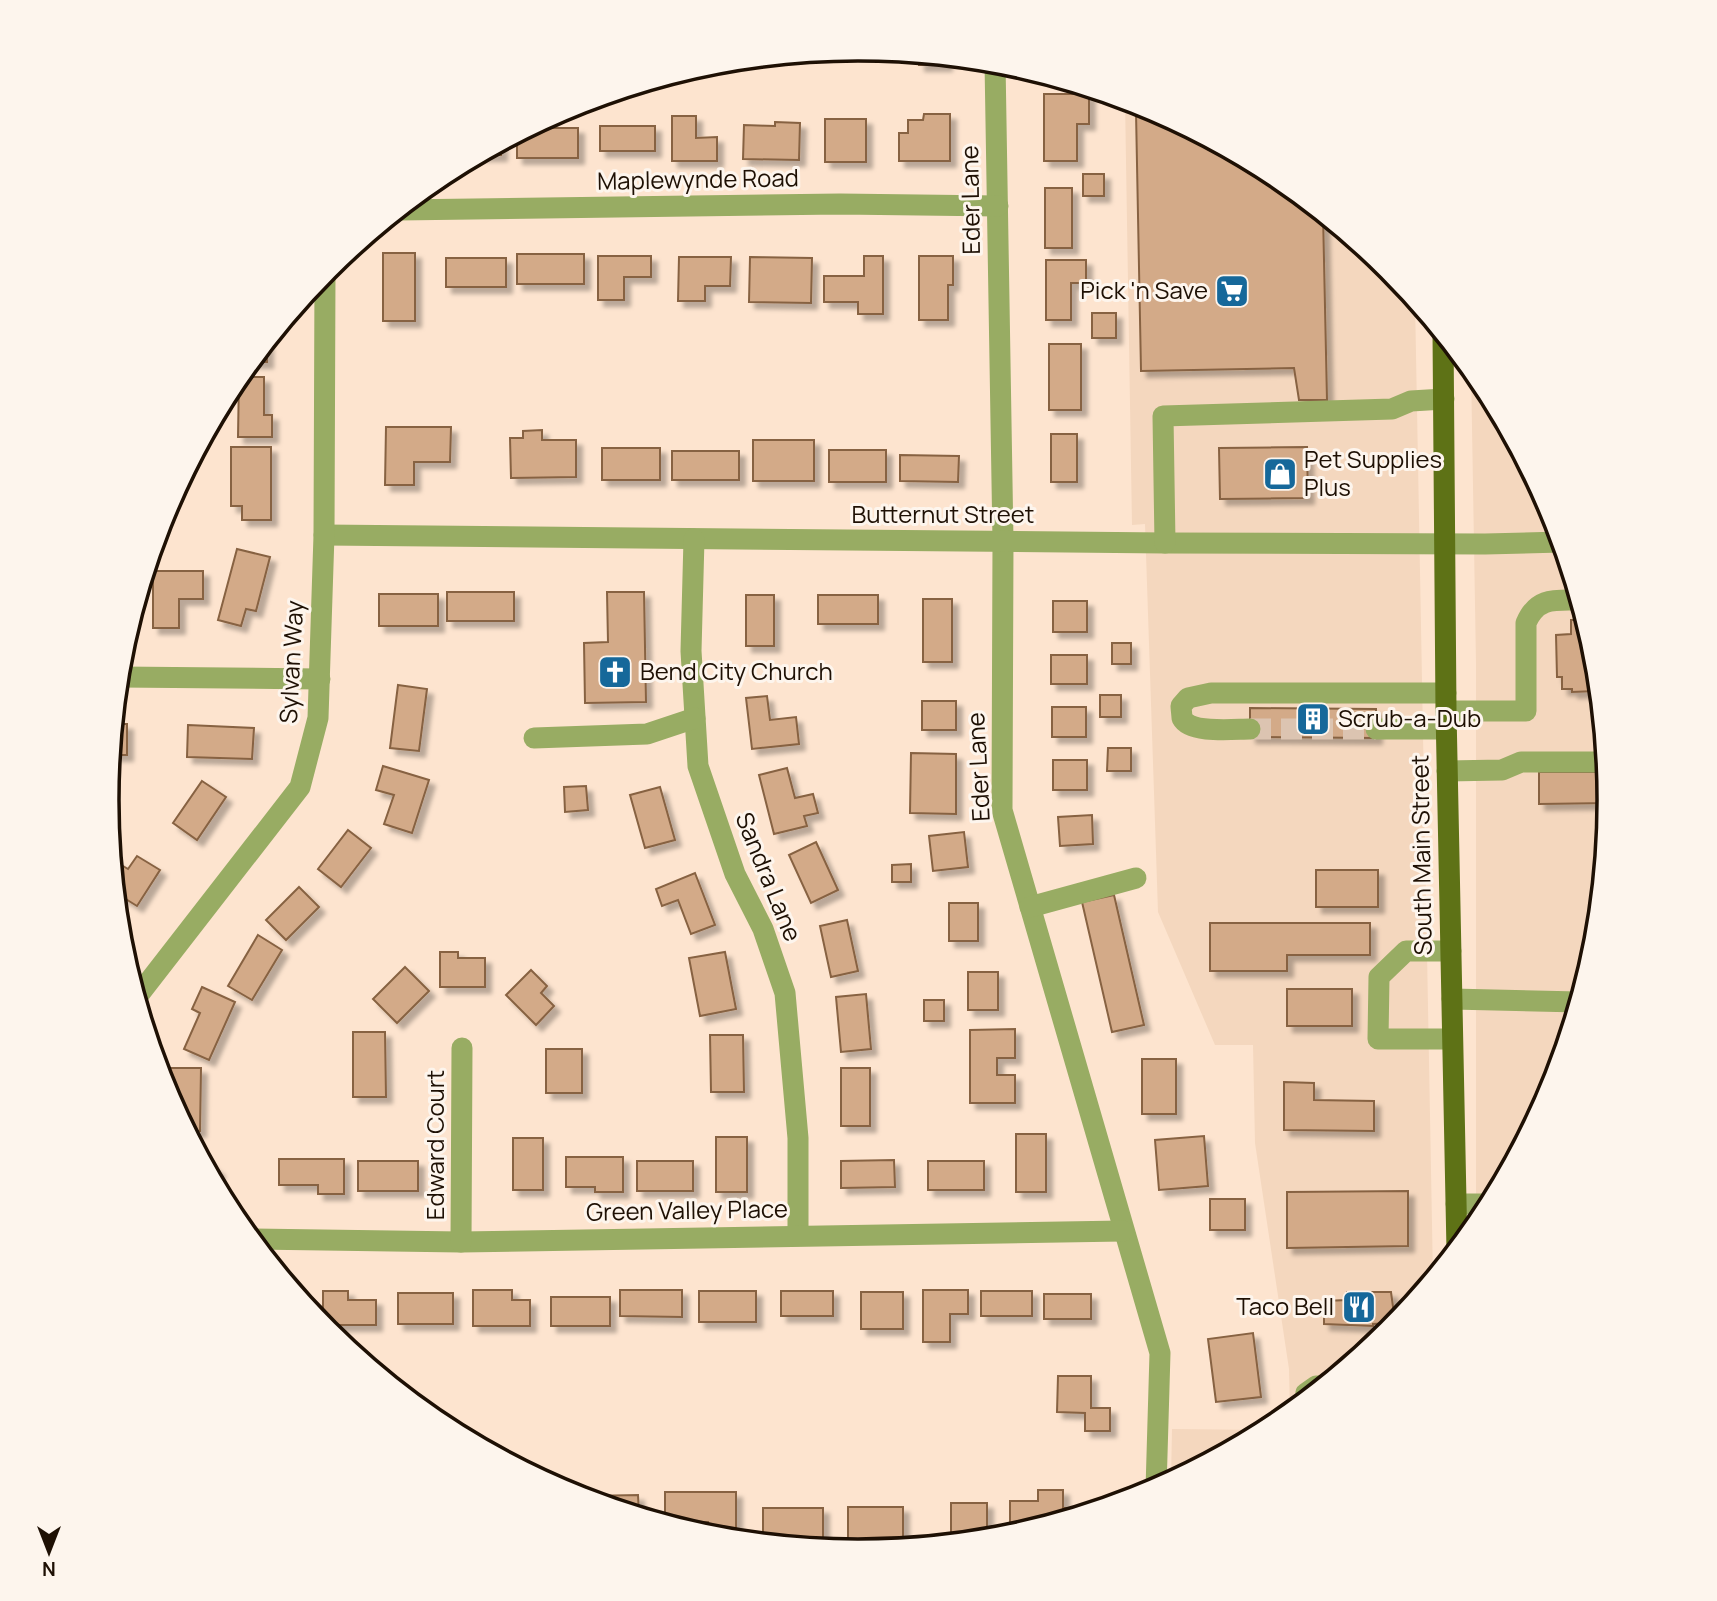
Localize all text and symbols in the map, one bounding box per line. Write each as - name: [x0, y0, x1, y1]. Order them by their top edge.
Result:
- street label: Eder Lane: [952, 145, 987, 255]
- street label: Maplewynde Road: [597, 160, 799, 197]
- supermarket icon: Pick 'n Save: [1213, 272, 1251, 310]
- place label: Pick 'n Save: [1080, 273, 1208, 306]
- place label: Pet Supplies Plus: [1304, 442, 1442, 503]
- shop icon: Pet Supplies Plus: [1261, 455, 1299, 493]
- street label: Butternut Street: [852, 497, 1034, 530]
- street label: Sylvan Way: [271, 599, 310, 724]
- church icon: Bend City Church: [596, 653, 634, 691]
- place label: Bend City Church: [640, 654, 833, 687]
- building icon: Scrub-a-Dub: [1294, 700, 1332, 738]
- place label: Scrub-a-Dub: [1338, 701, 1481, 734]
- street label: Eder Lane: [958, 712, 997, 822]
- street label: South Main Street: [1402, 754, 1439, 956]
- street label: Sandra Lane: [729, 807, 810, 946]
- street label: Edward Court: [418, 1070, 451, 1220]
- street label: Green Valley Place: [586, 1191, 788, 1228]
- restaurant icon: Taco Bell: [1340, 1288, 1378, 1326]
- place label: Taco Bell: [1236, 1289, 1334, 1322]
- north arrow: [14, 1517, 84, 1587]
- text: N: [42, 1556, 56, 1582]

